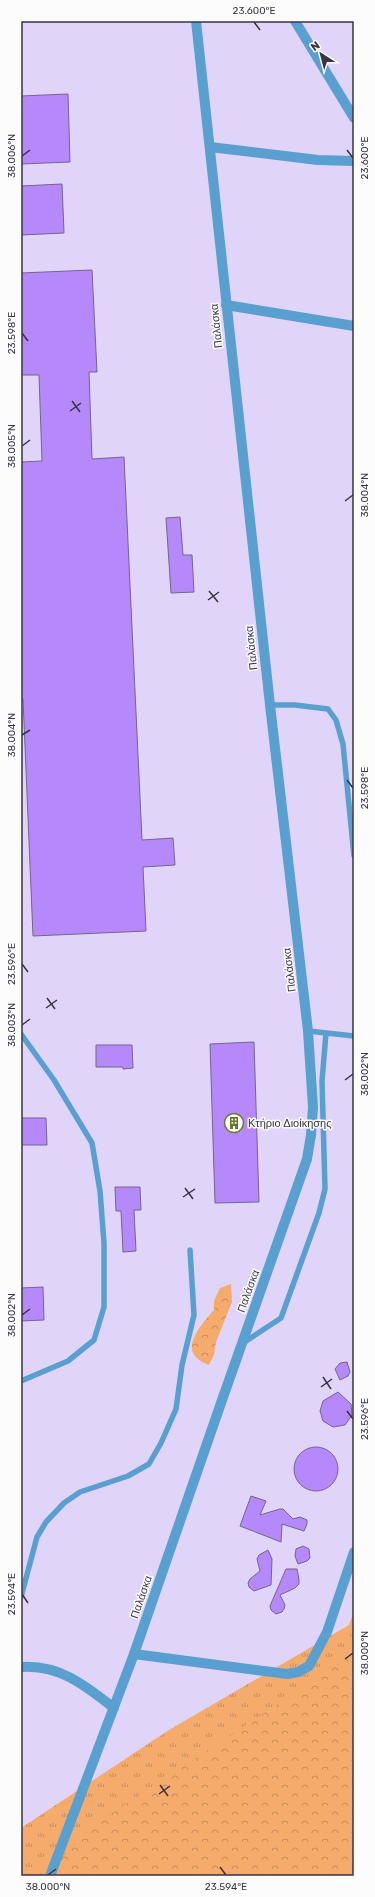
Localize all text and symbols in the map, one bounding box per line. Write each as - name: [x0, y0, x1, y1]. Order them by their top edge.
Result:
- text: 23.600°E: [233, 5, 275, 17]
- north arrow: [301, 34, 341, 74]
- text: N: [308, 39, 323, 54]
- text: 38.006°N: [6, 134, 18, 178]
- text: 23.600°E: [359, 137, 371, 179]
- street label: Παλάσκα: [208, 303, 225, 349]
- text: 23.598°E: [6, 312, 18, 354]
- text: 38.005°N: [6, 424, 18, 468]
- text: 38.004°N: [359, 473, 371, 517]
- street label: Παλάσκα: [243, 625, 260, 671]
- text: 38.004°N: [6, 713, 18, 757]
- text: 23.598°E: [359, 767, 371, 809]
- text: 23.596°E: [6, 943, 18, 985]
- street label: Παλάσκα: [280, 946, 299, 993]
- text: 38.003°N: [6, 1003, 18, 1047]
- text: 38.002°N: [359, 1052, 371, 1096]
- building icon: Κτήριο Διοίκησης: [223, 1112, 245, 1134]
- place label: Κτήριο Διοίκησης: [248, 1117, 332, 1130]
- street label: Παλάσκα: [235, 1267, 262, 1314]
- text: 38.002°N: [6, 1293, 18, 1337]
- text: 23.596°E: [359, 1398, 371, 1440]
- text: 23.594°E: [6, 1573, 18, 1615]
- street label: Παλάσκα: [128, 1573, 155, 1620]
- text: 38.000°N: [359, 1631, 371, 1675]
- text: 38.000°N: [26, 1881, 70, 1893]
- text: 23.594°E: [205, 1881, 247, 1893]

